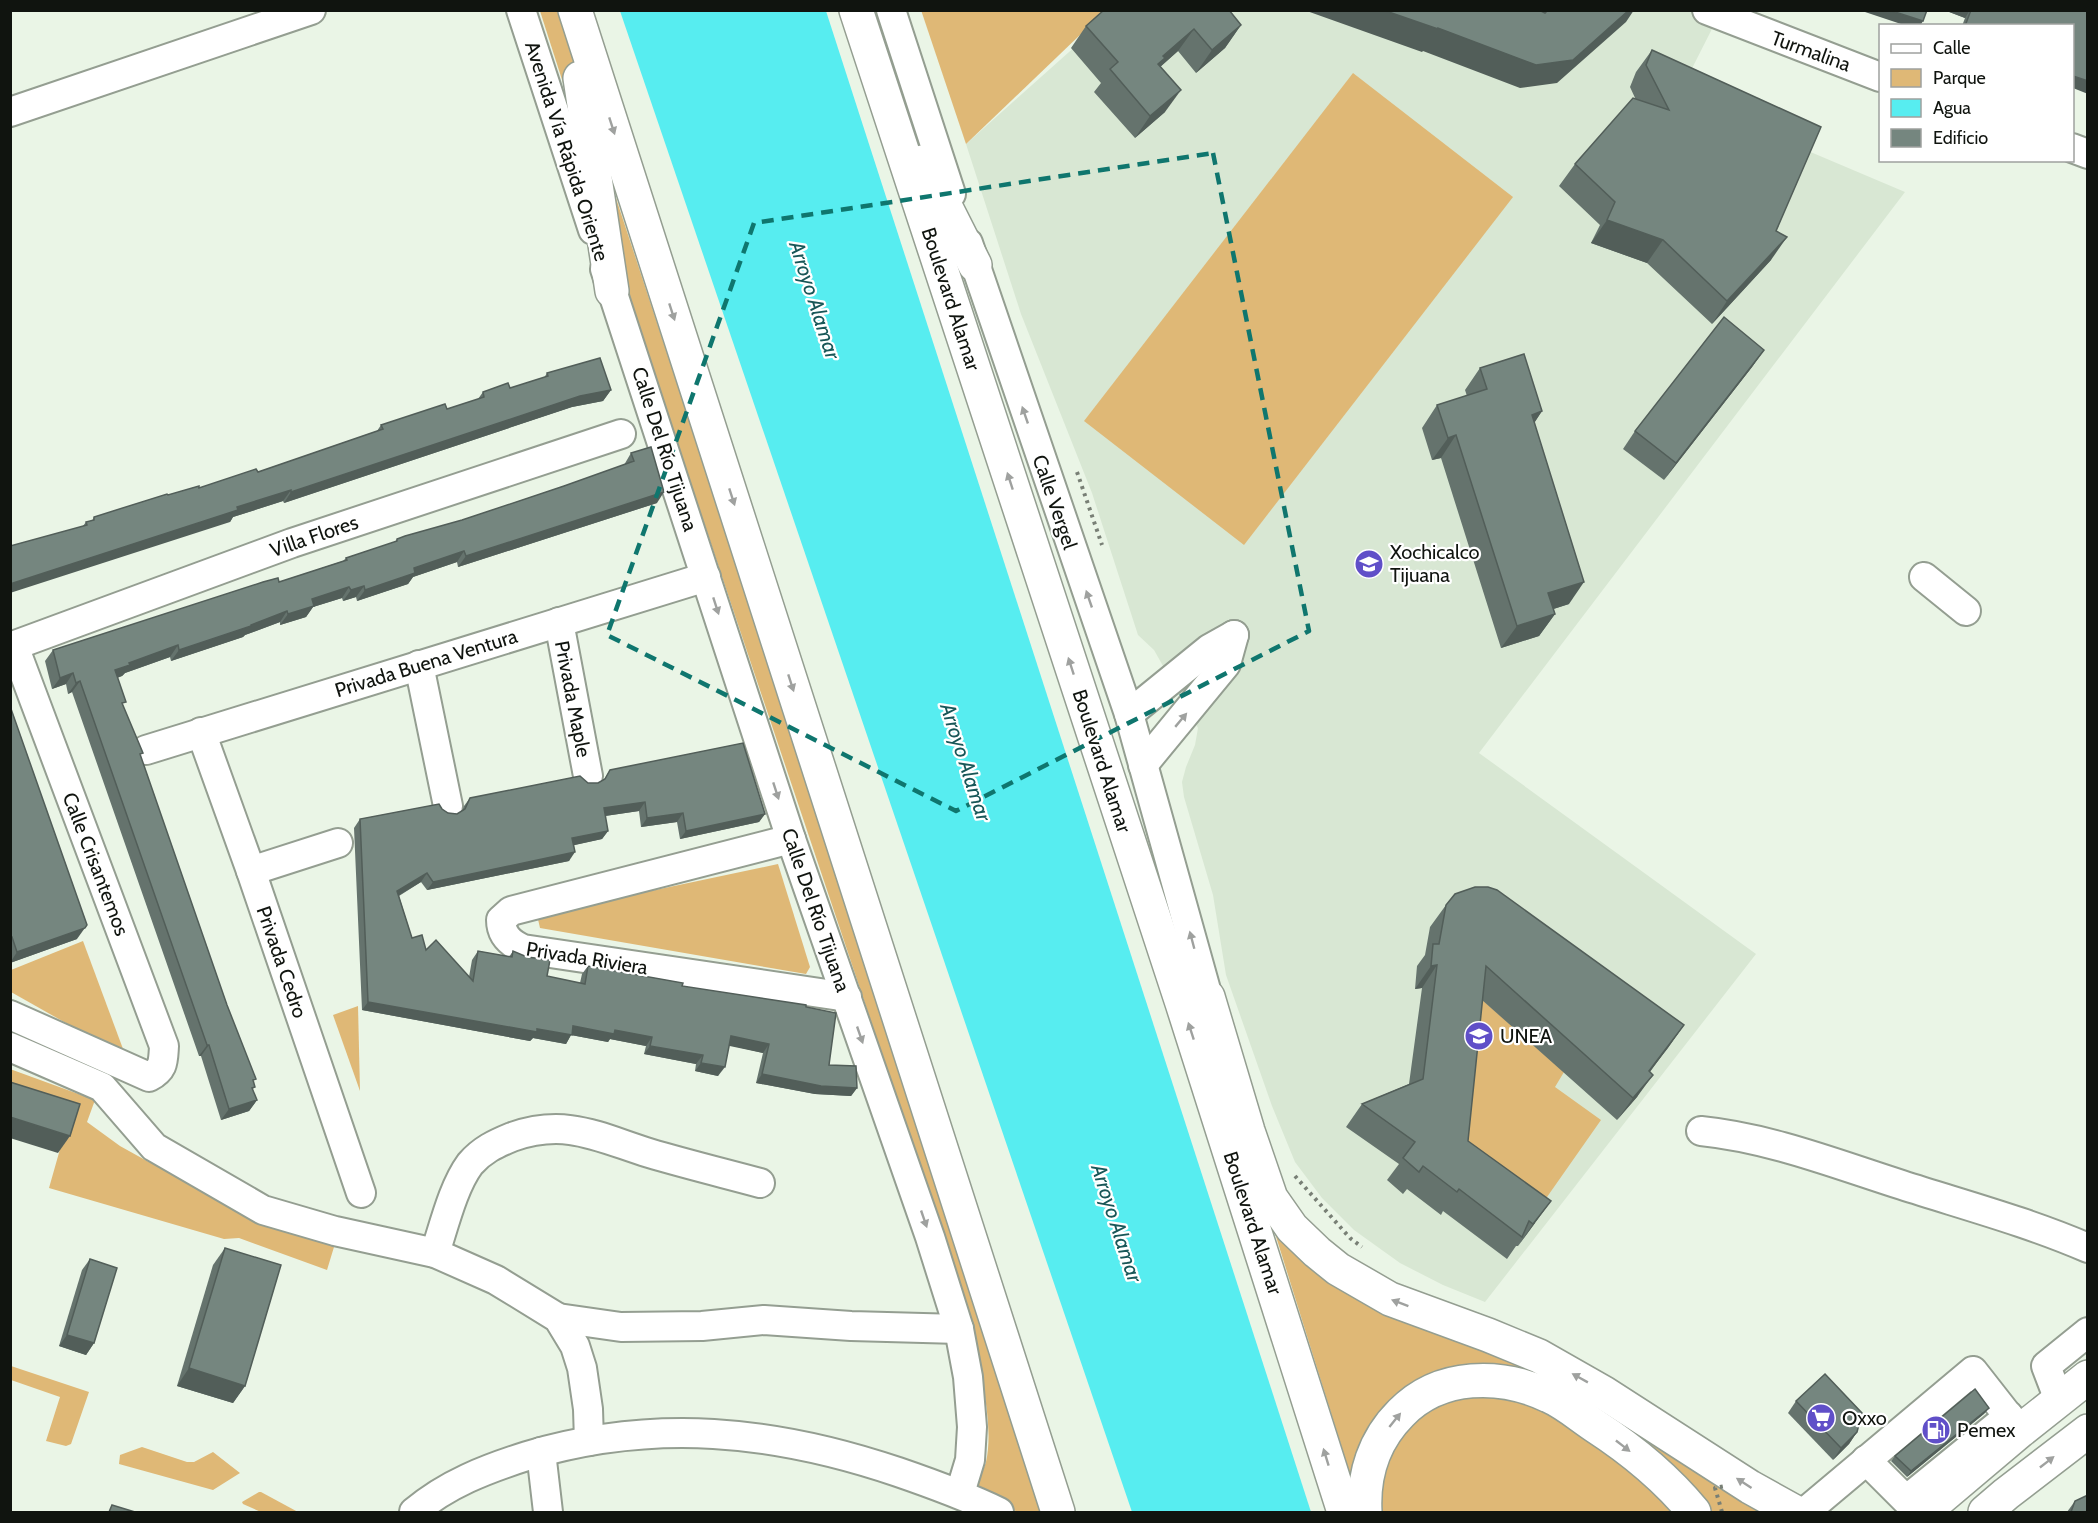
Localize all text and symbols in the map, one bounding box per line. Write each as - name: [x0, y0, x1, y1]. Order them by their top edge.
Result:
- legend: [1879, 24, 2074, 162]
- street label: Turmalina: [1768, 26, 1854, 77]
- text: Calle: [1933, 37, 1970, 59]
- street label: Avenida Vía Rápida Oriente: [520, 38, 614, 264]
- text: Parque: [1933, 67, 1986, 89]
- text: Agua: [1933, 97, 1971, 119]
- one-way arrow: [608, 117, 617, 135]
- text: Edificio: [1933, 127, 1988, 149]
- street label: Boulevard Alamar: [917, 224, 986, 374]
- water label: Arroyo Alamar: [784, 237, 846, 364]
- one-way arrow: [668, 303, 677, 321]
- street label: Calle Del Río Tijuana: [627, 364, 703, 535]
- one-way arrow: [1020, 405, 1030, 423]
- street label: Calle Vergel: [1028, 452, 1082, 553]
- one-way arrow: [1005, 472, 1015, 490]
- one-way arrow: [727, 488, 737, 506]
- street label: Villa Flores: [267, 510, 361, 562]
- place label: Xochicalco Tijuana: [1390, 540, 1480, 587]
- school or university icon: Xochicalco Tijuana: [1353, 548, 1385, 580]
- one-way arrow: [1084, 590, 1094, 608]
- one-way arrow: [711, 597, 721, 615]
- street label: Privada Buena Ventura: [332, 624, 520, 702]
- street label: Privada Maple: [550, 639, 596, 759]
- one-way arrow: [1066, 657, 1075, 675]
- one-way arrow: [787, 674, 796, 692]
- street label: Boulevard Alamar: [1068, 686, 1137, 836]
- water label: Arroyo Alamar: [935, 699, 997, 826]
- one-way arrow: [1174, 713, 1187, 728]
- one-way arrow: [771, 782, 781, 800]
- street label: Calle Crisantemos: [58, 789, 134, 939]
- street label: Calle Del Río Tijuana: [777, 825, 855, 995]
- street label: Privada Cedro: [252, 903, 312, 1021]
- one-way arrow: [1187, 931, 1196, 949]
- street label: Privada Riviera: [525, 937, 650, 980]
- school or university icon: UNEA: [1463, 1020, 1495, 1052]
- one-way arrow: [1185, 1022, 1195, 1040]
- place label: UNEA: [1500, 1024, 1553, 1048]
- one-way arrow: [855, 1026, 865, 1044]
- street label: Boulevard Alamar: [1219, 1148, 1288, 1298]
- water label: Arroyo Alamar: [1086, 1160, 1148, 1287]
- one-way arrow: [919, 1210, 929, 1228]
- one-way arrow: [1391, 1298, 1409, 1307]
- one-way arrow: [1571, 1373, 1588, 1383]
- supermarket icon: Oxxo: [1805, 1402, 1837, 1434]
- place label: Oxxo: [1842, 1406, 1887, 1430]
- one-way arrow: [1389, 1412, 1402, 1428]
- fuel station icon: Pemex: [1920, 1414, 1952, 1446]
- place label: Pemex: [1957, 1418, 2016, 1442]
- one-way arrow: [1615, 1439, 1631, 1452]
- one-way arrow: [1321, 1448, 1331, 1466]
- one-way arrow: [2039, 1457, 2054, 1469]
- one-way arrow: [1736, 1478, 1752, 1489]

